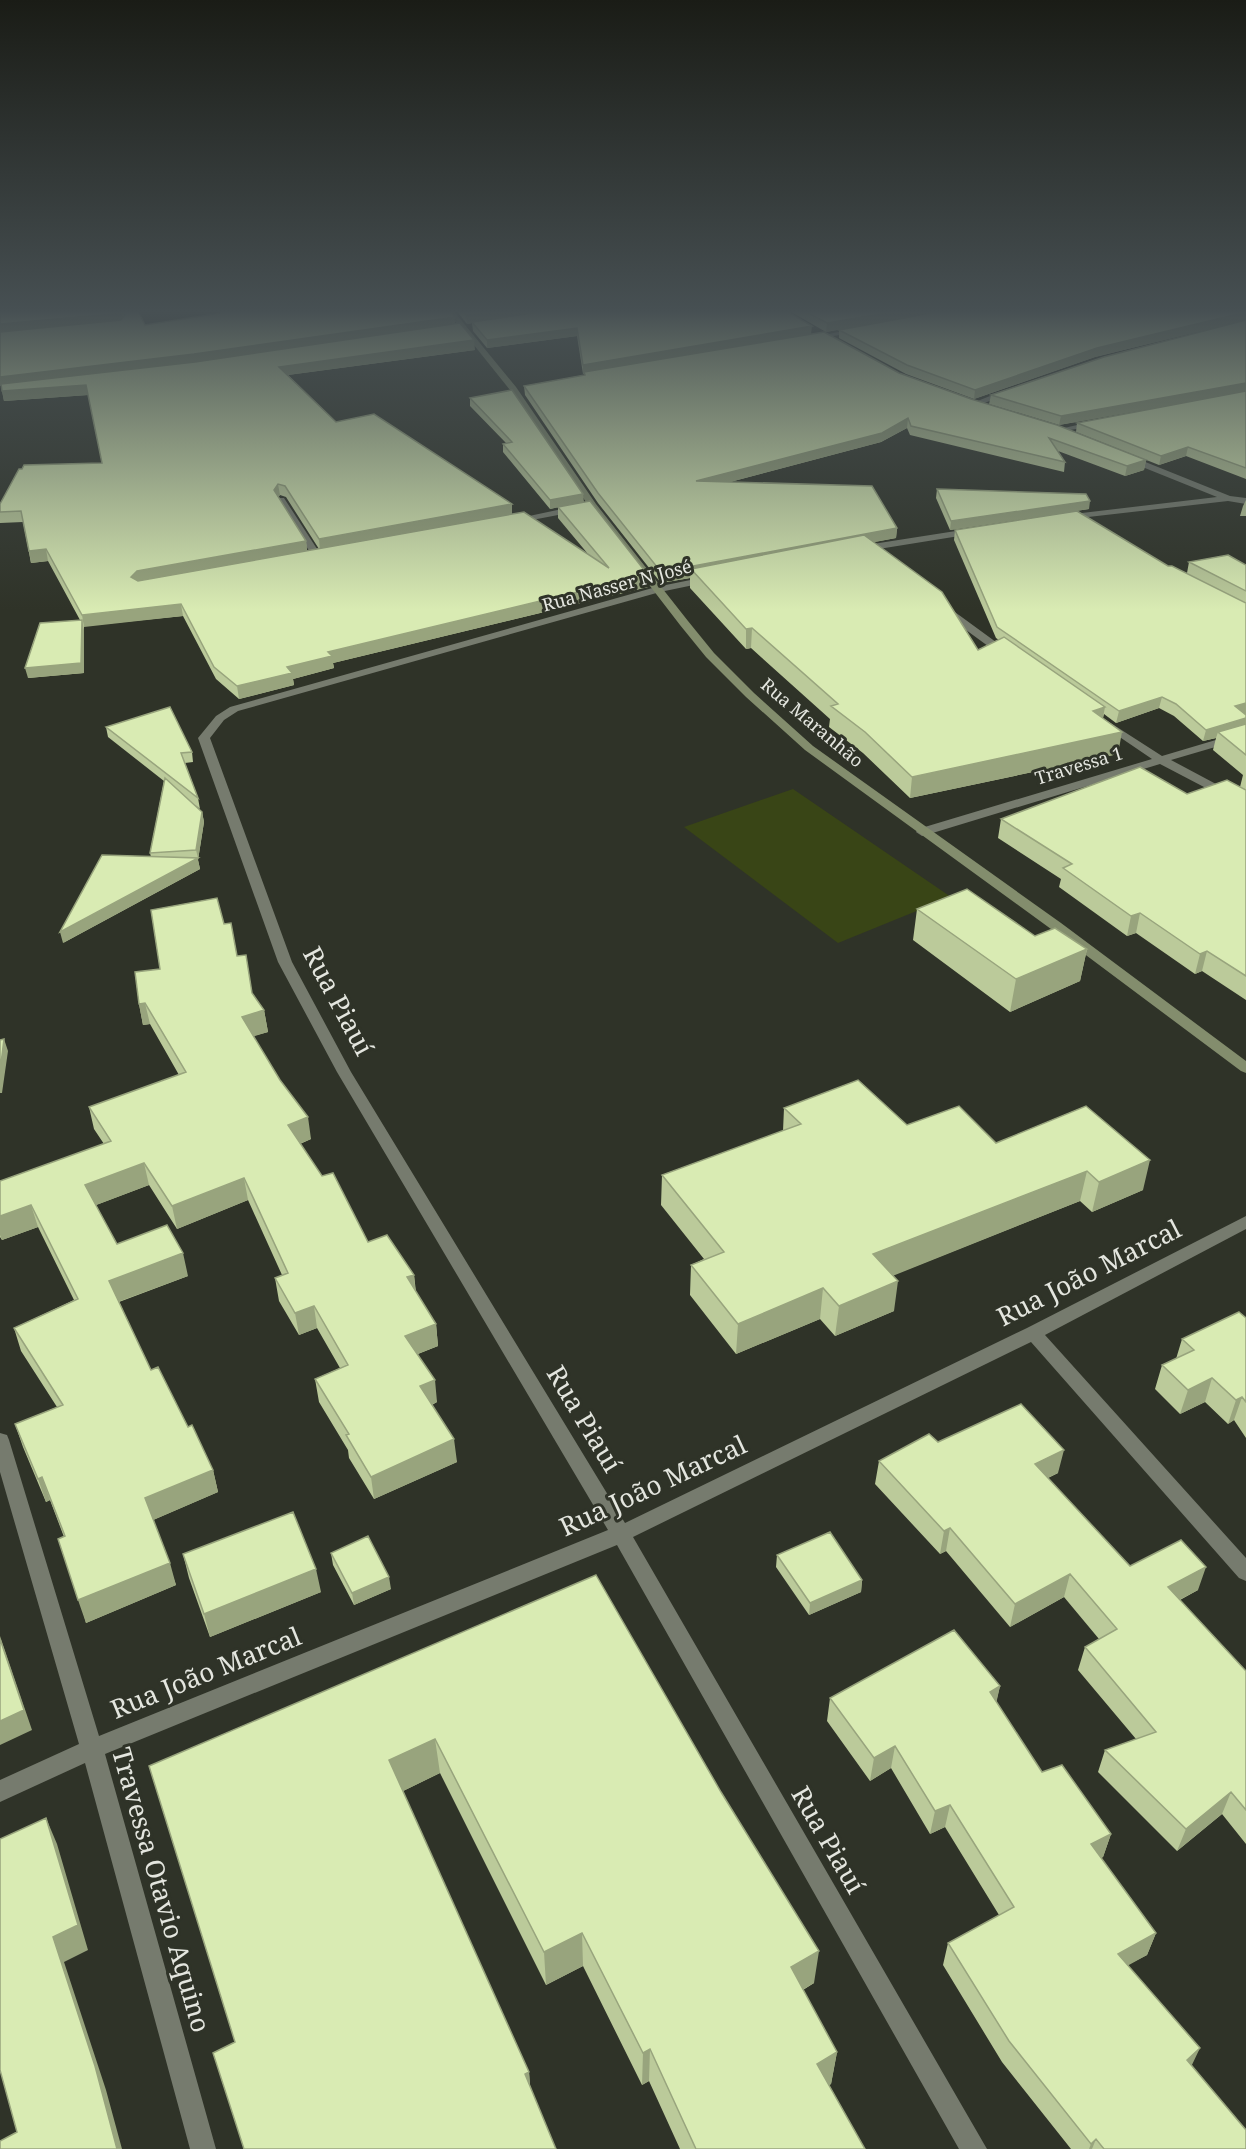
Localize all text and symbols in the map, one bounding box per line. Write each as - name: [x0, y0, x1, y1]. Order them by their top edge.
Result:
- street label: Rua Nasser N José: [539, 554, 694, 617]
- street label: Rua Maranhão: [756, 672, 869, 772]
- street label: Travessa 1: [1032, 740, 1125, 790]
- street label: Rua Piauí: [295, 940, 383, 1062]
- street label: Rua João Marcal: [990, 1210, 1187, 1334]
- street label: Rua Piauí: [539, 1358, 631, 1479]
- street label: Rua João Marcal: [553, 1426, 752, 1544]
- street label: Rua João Marcal: [105, 1617, 306, 1727]
- street label: Travessa Otavio Aquino: [104, 1743, 220, 2036]
- street label: Rua Piauí: [784, 1779, 874, 1900]

